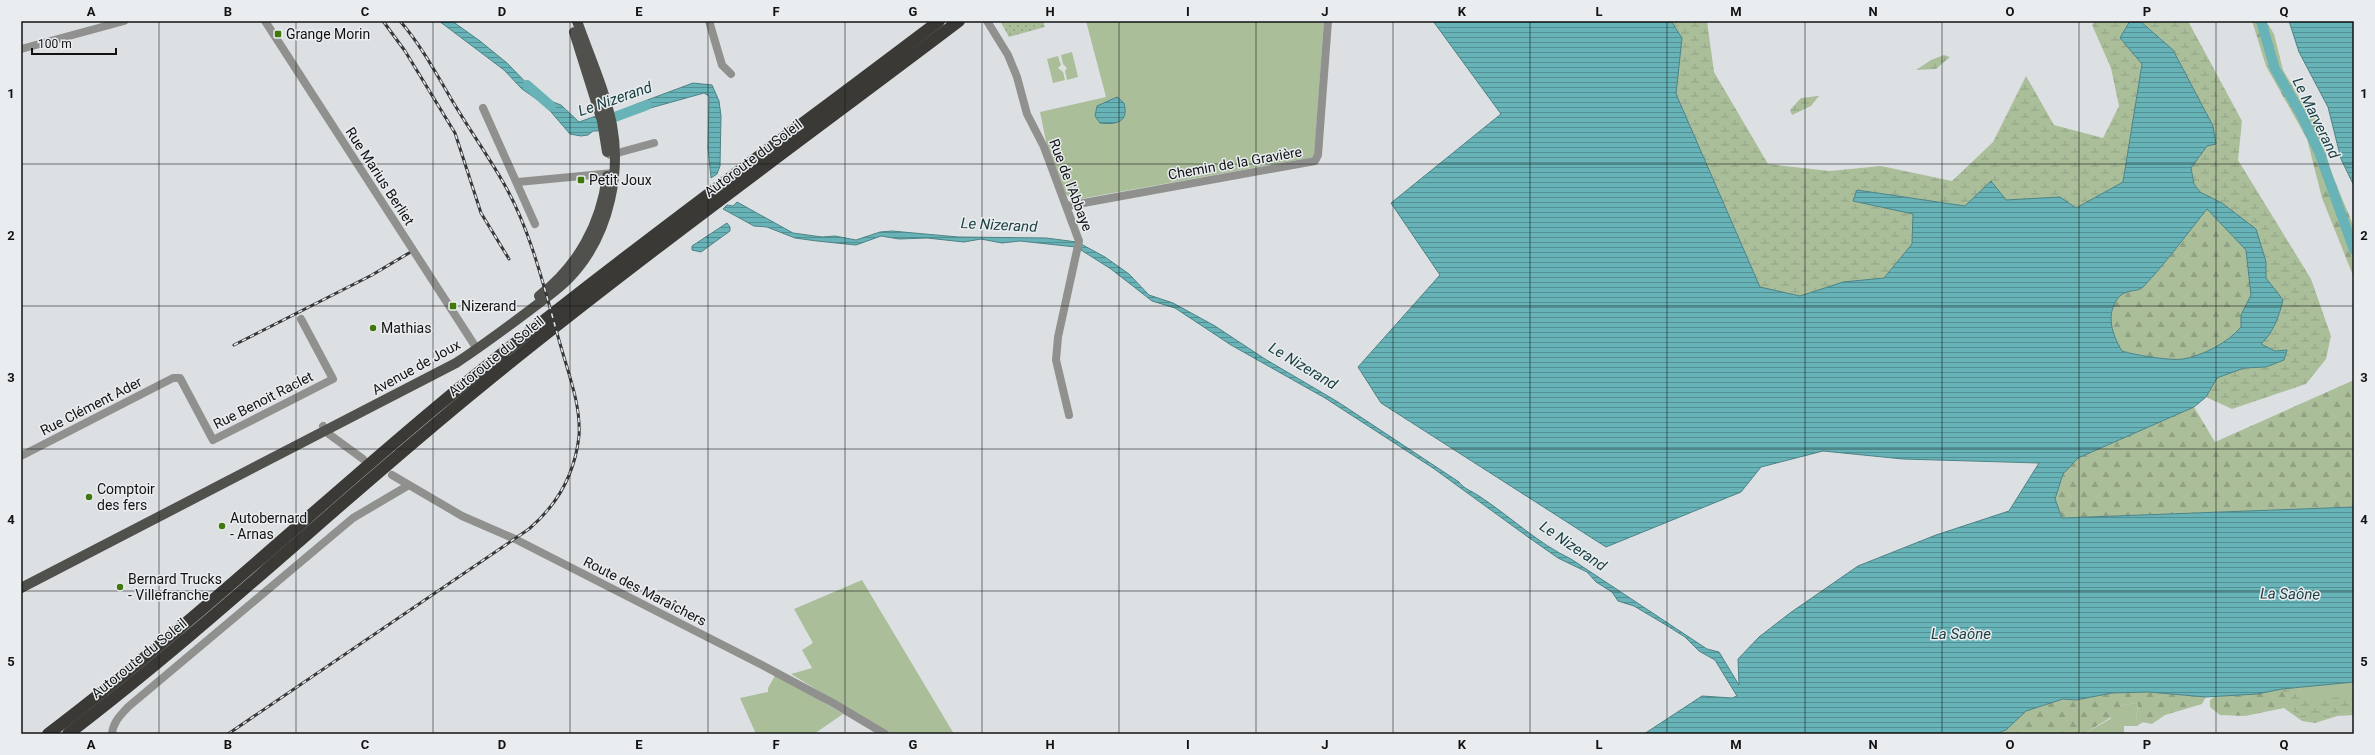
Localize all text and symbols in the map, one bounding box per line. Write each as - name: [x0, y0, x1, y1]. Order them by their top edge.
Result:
- text: A: [87, 4, 96, 19]
- text: B: [224, 4, 232, 19]
- text: C: [361, 4, 370, 19]
- text: D: [498, 4, 506, 19]
- text: E: [635, 4, 643, 19]
- text: F: [772, 4, 780, 19]
- text: G: [909, 4, 918, 19]
- text: H: [1045, 4, 1055, 19]
- text: I: [1186, 4, 1190, 19]
- text: J: [1321, 4, 1329, 19]
- text: K: [1458, 4, 1467, 19]
- text: L: [1595, 4, 1603, 19]
- text: M: [1730, 4, 1742, 19]
- text: N: [1868, 4, 1878, 19]
- text: O: [2006, 4, 2015, 19]
- text: P: [2143, 4, 2151, 19]
- text: Q: [2280, 4, 2289, 19]
- place label: Grange Morin: [286, 26, 370, 42]
- marker: Grange Morin: [273, 29, 283, 39]
- scale bar: [32, 30, 116, 56]
- text: 100 m: [38, 37, 72, 51]
- water label: Le Marverand: [2289, 74, 2344, 162]
- water label: Le Nizerand: [576, 78, 655, 120]
- text: 1: [7, 86, 15, 101]
- text: 1: [2360, 86, 2368, 101]
- street label: Autoroute du Soleil: [701, 116, 805, 200]
- street label: Rue Marius Berliet: [342, 124, 418, 228]
- street label: Rue de l'Abbaye: [1046, 137, 1096, 233]
- street label: Chemin de la Gravière: [1167, 143, 1303, 183]
- place label: Petit Joux: [589, 172, 652, 188]
- marker: Petit Joux: [576, 175, 586, 185]
- water label: Le Nizerand: [960, 214, 1039, 236]
- text: 2: [7, 228, 15, 243]
- text: 2: [2360, 228, 2368, 243]
- place label: Nizerand: [461, 298, 516, 314]
- marker: Nizerand: [448, 301, 458, 311]
- street label: Autoroute du Soleil: [445, 313, 547, 399]
- place label: Mathias: [381, 320, 431, 336]
- marker: Mathias: [368, 323, 378, 333]
- street label: Avenue de Joux: [369, 336, 463, 398]
- water label: Le Nizerand: [1265, 339, 1341, 394]
- street label: Rue Benoit Raclet: [211, 368, 316, 432]
- text: 3: [7, 370, 15, 385]
- text: 3: [2360, 370, 2368, 385]
- street label: Rue Clément Ader: [38, 373, 145, 439]
- place label: Comptoir des fers: [97, 481, 155, 513]
- marker: Comptoir des fers: [84, 492, 94, 502]
- place label: Autobernard - Arnas: [230, 510, 307, 542]
- text: 4: [7, 512, 15, 527]
- text: 4: [2360, 512, 2368, 527]
- water label: Le Nizerand: [1536, 517, 1611, 575]
- marker: Autobernard - Arnas: [217, 521, 227, 531]
- street label: Route des Maraîchers: [581, 553, 709, 629]
- place label: Bernard Trucks - Villefranche: [128, 571, 222, 603]
- marker: Bernard Trucks - Villefranche: [115, 582, 125, 592]
- water label: La Saône: [2260, 584, 2320, 604]
- street label: Autoroute du Soleil: [88, 615, 190, 701]
- water label: La Saône: [1931, 625, 1991, 643]
- text: 5: [7, 654, 15, 669]
- text: 5: [2360, 654, 2368, 669]
- text: A: [87, 737, 96, 752]
- text: B: [224, 737, 232, 752]
- text: C: [361, 737, 370, 752]
- text: D: [498, 737, 506, 752]
- text: E: [635, 737, 643, 752]
- text: F: [772, 737, 780, 752]
- text: G: [909, 737, 918, 752]
- text: H: [1045, 737, 1055, 752]
- text: I: [1186, 737, 1190, 752]
- text: J: [1321, 737, 1329, 752]
- text: K: [1458, 737, 1467, 752]
- text: L: [1595, 737, 1603, 752]
- text: M: [1730, 737, 1742, 752]
- text: N: [1868, 737, 1878, 752]
- text: O: [2006, 737, 2015, 752]
- text: P: [2143, 737, 2151, 752]
- text: Q: [2280, 737, 2289, 752]

